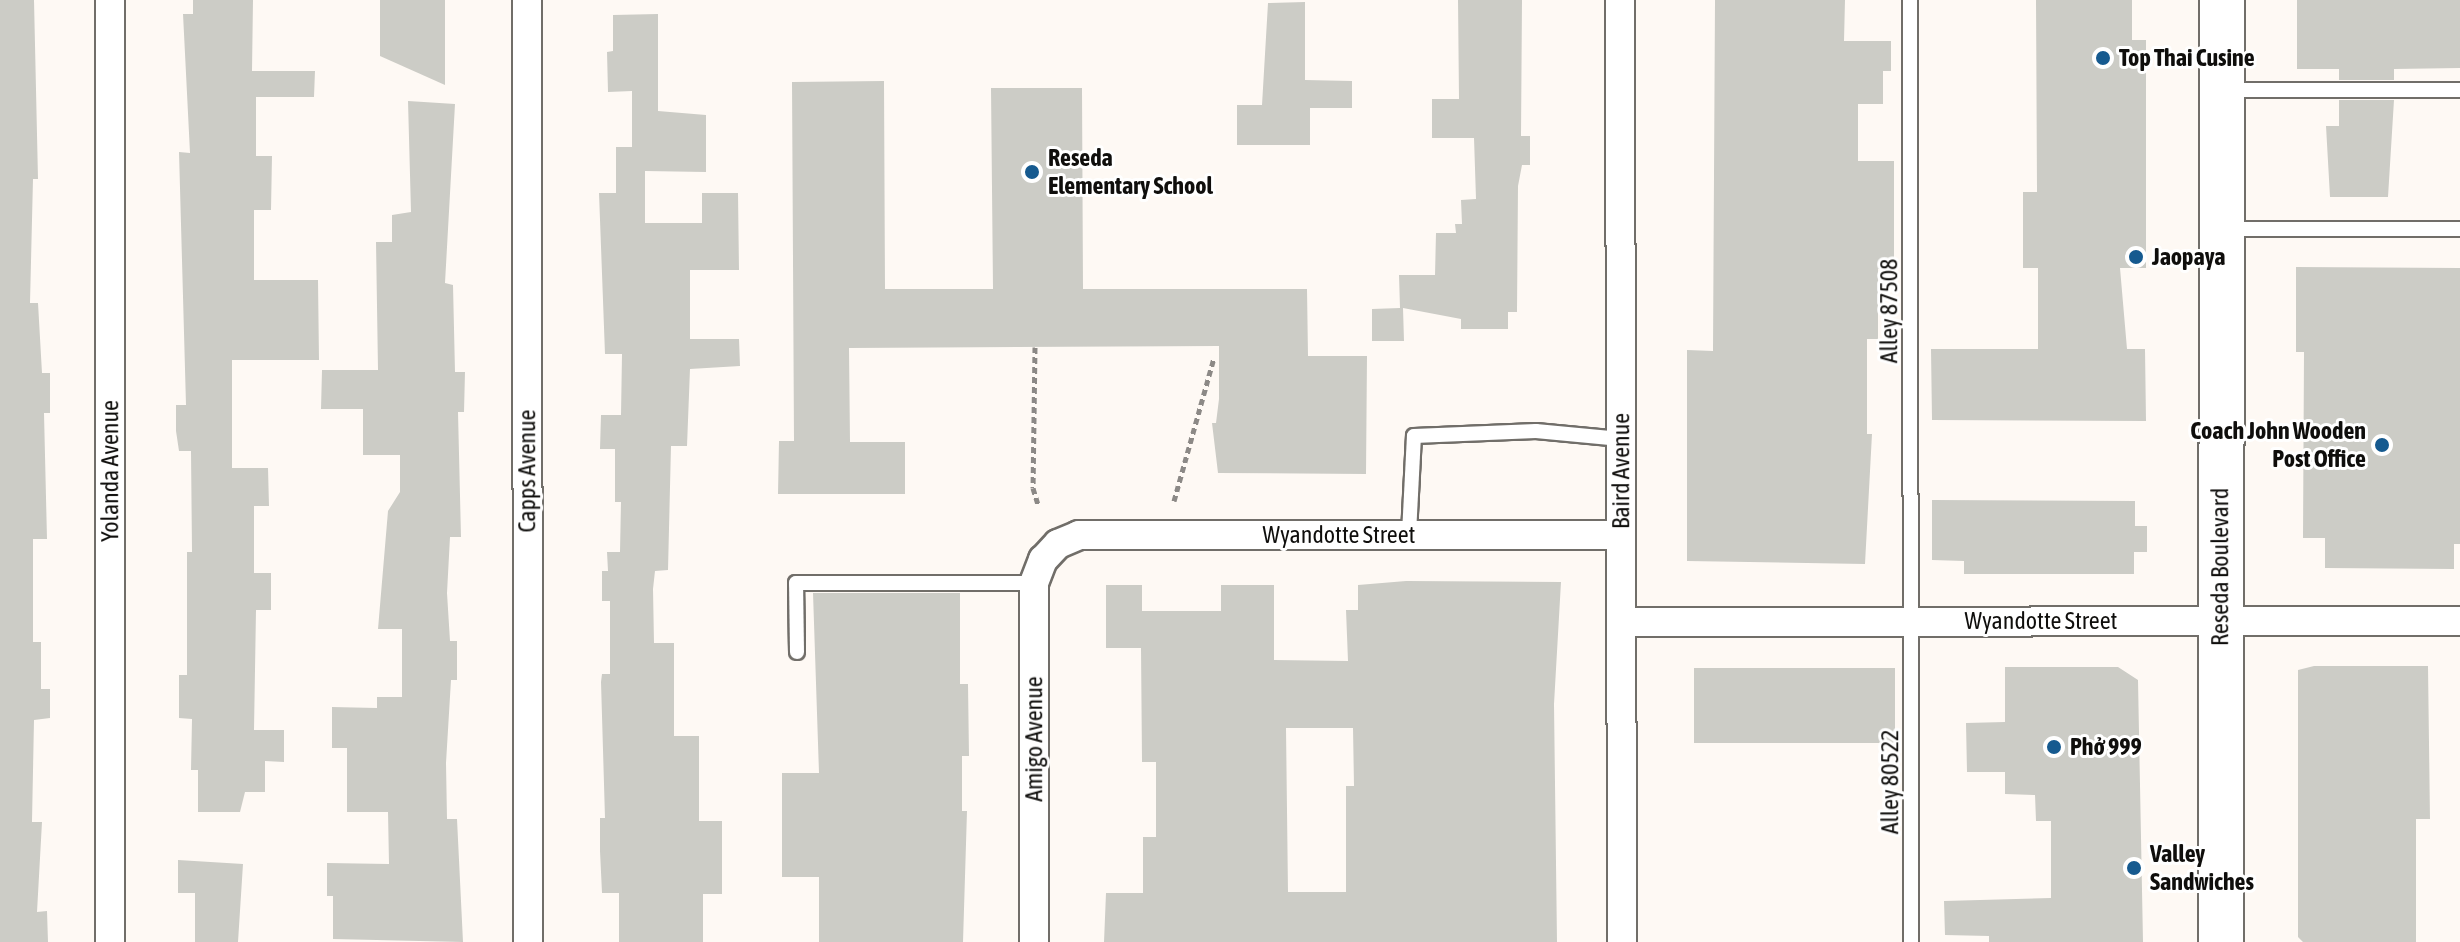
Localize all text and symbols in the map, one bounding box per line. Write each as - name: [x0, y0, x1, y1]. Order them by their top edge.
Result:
- place label: Top Thai Cusine: [2119, 44, 2255, 72]
- marker: Top Thai Cusine: [2094, 49, 2112, 67]
- place label: Reseda Elementary School: [1048, 144, 1213, 200]
- marker: Reseda Elementary School: [1023, 163, 1041, 181]
- place label: Jaopaya: [2152, 243, 2225, 271]
- marker: Jaopaya: [2127, 248, 2145, 266]
- street label: Alley 87508: [1875, 259, 1903, 363]
- street label: Yolanda Avenue: [96, 400, 124, 542]
- street label: Capps Avenue: [513, 410, 541, 532]
- street label: Baird Avenue: [1607, 413, 1635, 529]
- place label: Coach John Wooden Post Office: [2190, 417, 2366, 473]
- marker: Coach John Wooden Post Office: [2373, 436, 2391, 454]
- street label: Reseda Boulevard: [2206, 488, 2234, 646]
- street label: Wyandotte Street: [1263, 521, 1415, 549]
- street label: Wyandotte Street: [1965, 607, 2117, 635]
- street label: Amigo Avenue: [1020, 676, 1048, 802]
- street label: Alley 80522: [1876, 730, 1904, 834]
- place label: Phở 999: [2070, 733, 2142, 761]
- marker: Phở 999: [2045, 738, 2063, 756]
- place label: Valley Sandwiches: [2150, 840, 2254, 896]
- marker: Valley Sandwiches: [2125, 859, 2143, 877]

